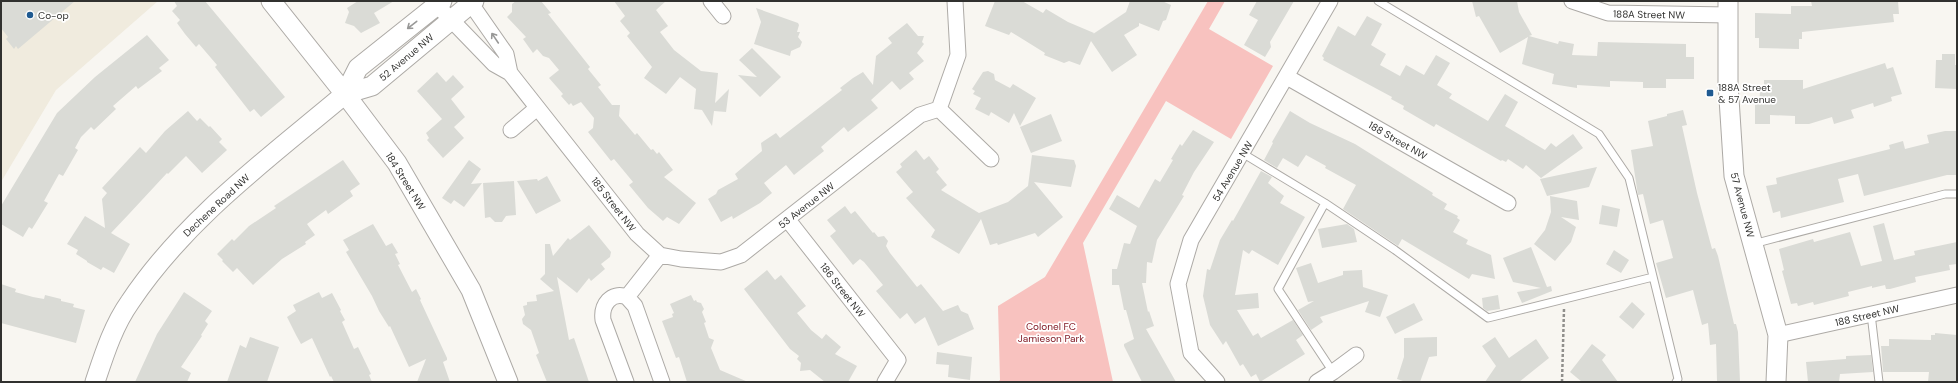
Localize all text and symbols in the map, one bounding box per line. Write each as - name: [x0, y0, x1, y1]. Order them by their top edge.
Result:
- street label: 188A Street NW: [1613, 7, 1685, 22]
- place label: Co-op: [38, 9, 69, 22]
- marker: Co-op: [25, 10, 35, 20]
- one-way arrow: [406, 21, 417, 29]
- street label: 52 Avenue NW: [376, 30, 437, 84]
- one-way arrow: [491, 33, 499, 44]
- place label: 188A Street & 57 Avenue: [1718, 81, 1776, 106]
- marker: 188A Street & 57 Avenue: [1705, 88, 1715, 98]
- street label: 188 Street NW: [1366, 118, 1430, 163]
- street label: 54 Avenue NW: [1209, 138, 1256, 204]
- street label: 184 Street NW: [383, 150, 429, 213]
- street label: Dechene Road NW: [180, 171, 253, 240]
- street label: 57 Avenue NW: [1728, 171, 1758, 240]
- street label: 185 Street NW: [588, 174, 639, 234]
- street label: 53 Avenue NW: [776, 179, 837, 231]
- street label: 186 Street NW: [817, 260, 868, 320]
- street label: 188 Street NW: [1834, 302, 1901, 329]
- park label: Colonel FC Jamieson Park: [1018, 320, 1084, 345]

